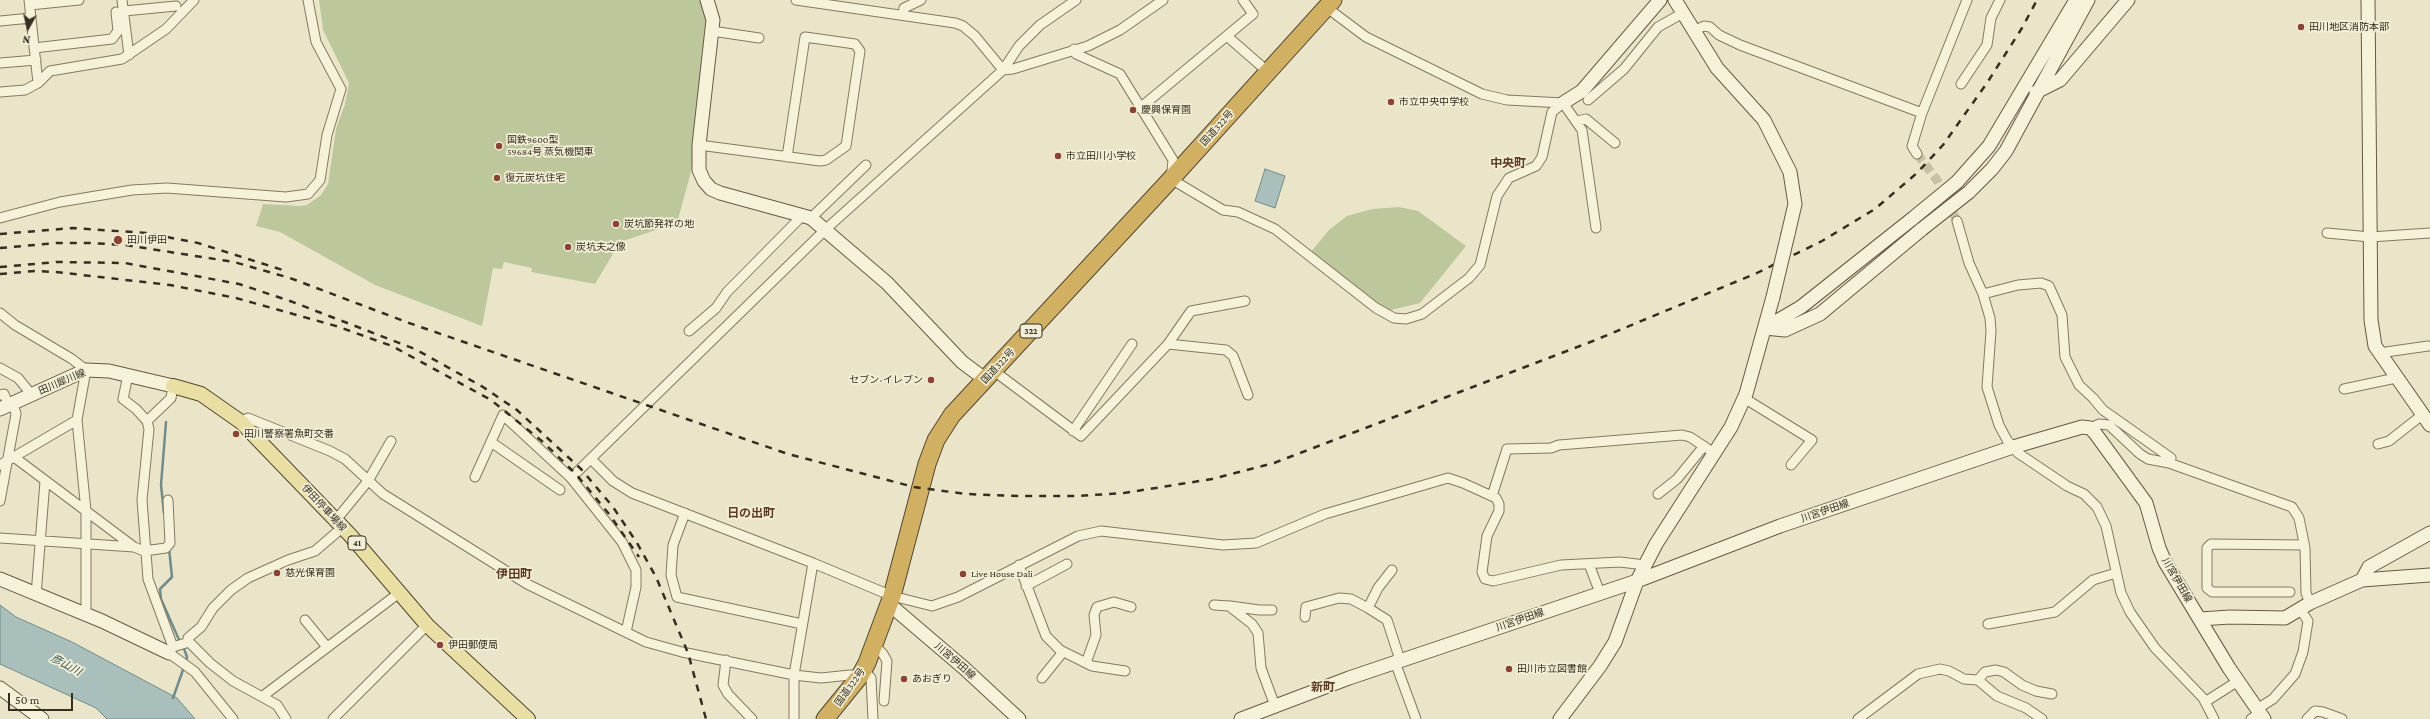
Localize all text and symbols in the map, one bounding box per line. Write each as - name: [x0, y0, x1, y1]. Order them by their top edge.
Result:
- north arrow: [8, 8, 48, 48]
- place label: 田川地区消防本部: [2309, 21, 2389, 33]
- marker: 田川地区消防本部: [2296, 22, 2306, 32]
- text: N: [22, 33, 31, 46]
- place label: 市立中央中学校: [1399, 96, 1469, 108]
- marker: 市立中央中学校: [1386, 97, 1396, 107]
- place label: 慶興保育園: [1141, 104, 1191, 116]
- marker: 慶興保育園: [1128, 105, 1138, 115]
- street label: 国道322号: [1198, 108, 1236, 148]
- place label: 国鉄9600型 59684号 蒸気機関車: [507, 134, 594, 158]
- marker: 国鉄9600型 59684号 蒸気機関車: [494, 141, 504, 151]
- place label: 市立田川小学校: [1066, 150, 1136, 162]
- marker: 市立田川小学校: [1053, 151, 1063, 161]
- district label: 中央町: [1490, 156, 1526, 170]
- place label: 復元炭坑住宅: [505, 172, 565, 184]
- marker: 復元炭坑住宅: [492, 173, 502, 183]
- place label: 炭坑節発祥の地: [624, 218, 694, 230]
- marker: 炭坑節発祥の地: [611, 219, 621, 229]
- marker: 田川伊田: [112, 234, 124, 246]
- place label: 田川伊田: [127, 234, 167, 246]
- place label: 炭坑夫之像: [576, 241, 626, 253]
- marker: 炭坑夫之像: [563, 242, 573, 252]
- road number: 322: [1020, 324, 1042, 338]
- street label: 国道322号: [979, 346, 1017, 386]
- street label: 田川犀川線: [37, 367, 87, 397]
- place label: セブン-イレブン: [849, 374, 923, 386]
- marker: セブン-イレブン: [926, 375, 936, 385]
- place label: 田川警察署魚町交番: [244, 428, 334, 440]
- marker: 田川警察署魚町交番: [231, 429, 241, 439]
- street label: 伊田停車場線: [299, 482, 349, 534]
- street label: 川宮伊田線: [1799, 497, 1851, 525]
- district label: 日の出町: [727, 506, 775, 520]
- road number: 41: [348, 536, 366, 550]
- street label: 川宮伊田線: [2159, 555, 2195, 605]
- place label: 慈光保育園: [285, 567, 335, 579]
- district label: 伊田町: [496, 567, 532, 581]
- marker: 慈光保育園: [272, 568, 282, 578]
- place label: Live House Dali: [971, 568, 1033, 580]
- marker: Live House Dali: [958, 569, 968, 579]
- street label: 川宮伊田線: [1494, 606, 1546, 634]
- place label: 伊田郵便局: [448, 639, 498, 651]
- marker: 伊田郵便局: [435, 640, 445, 650]
- street label: 川宮伊田線: [932, 640, 978, 682]
- water label: 彦山川: [48, 651, 84, 679]
- place label: 田川市立図書館: [1517, 663, 1587, 675]
- marker: 田川市立図書館: [1504, 664, 1514, 674]
- street label: 国道322号: [832, 666, 868, 708]
- place label: あおぎり: [912, 673, 952, 685]
- marker: あおぎり: [899, 674, 909, 684]
- district label: 新町: [1311, 680, 1335, 694]
- scale bar: [10, 685, 75, 711]
- text: 50 m: [15, 693, 39, 707]

